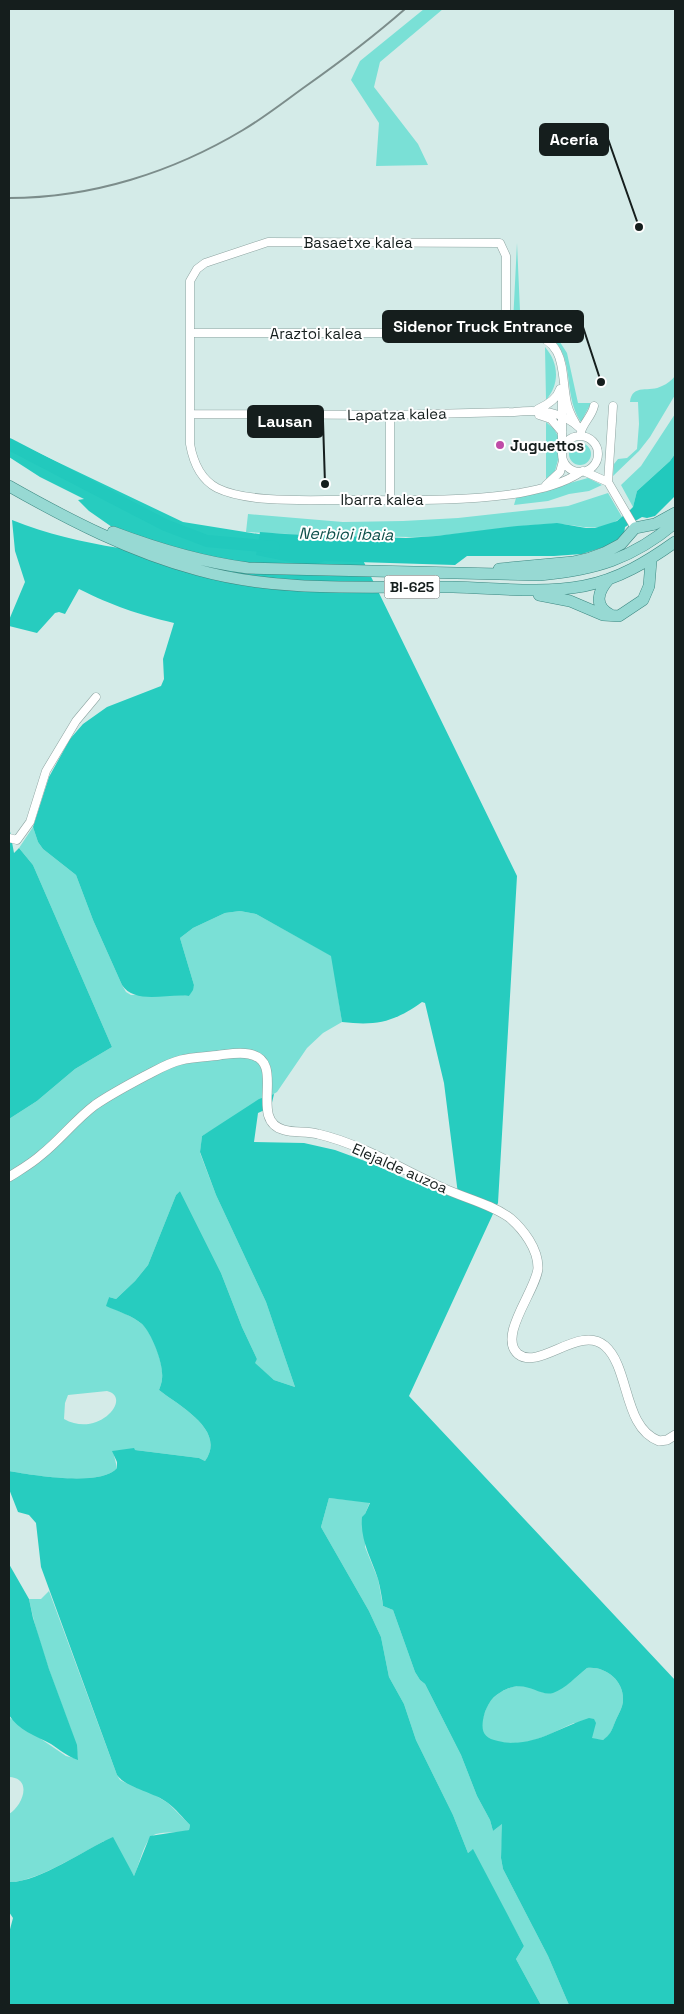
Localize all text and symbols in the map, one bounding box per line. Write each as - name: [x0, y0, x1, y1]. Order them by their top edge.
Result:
- callout: Acería: [540, 124, 608, 155]
- text: Acería: [550, 129, 598, 150]
- street label: Basaetxe kalea: [303, 233, 413, 252]
- callout: Sidenor Truck Entrance: [383, 311, 583, 342]
- text: Sidenor Truck Entrance: [393, 316, 573, 337]
- street label: Araztoi kalea: [270, 324, 363, 343]
- street label: Lapatza kalea: [347, 404, 447, 424]
- callout: Lausan: [248, 406, 323, 437]
- text: Lausan: [258, 411, 312, 432]
- place label: Juguettos: [510, 436, 584, 455]
- marker: Juguettos: [494, 439, 506, 451]
- street label: Ibarra kalea: [340, 490, 424, 509]
- water label: Nerbioi ibaia: [298, 523, 394, 545]
- road number: BI-625: [384, 576, 440, 598]
- street label: Elejalde auzoa: [349, 1138, 451, 1198]

